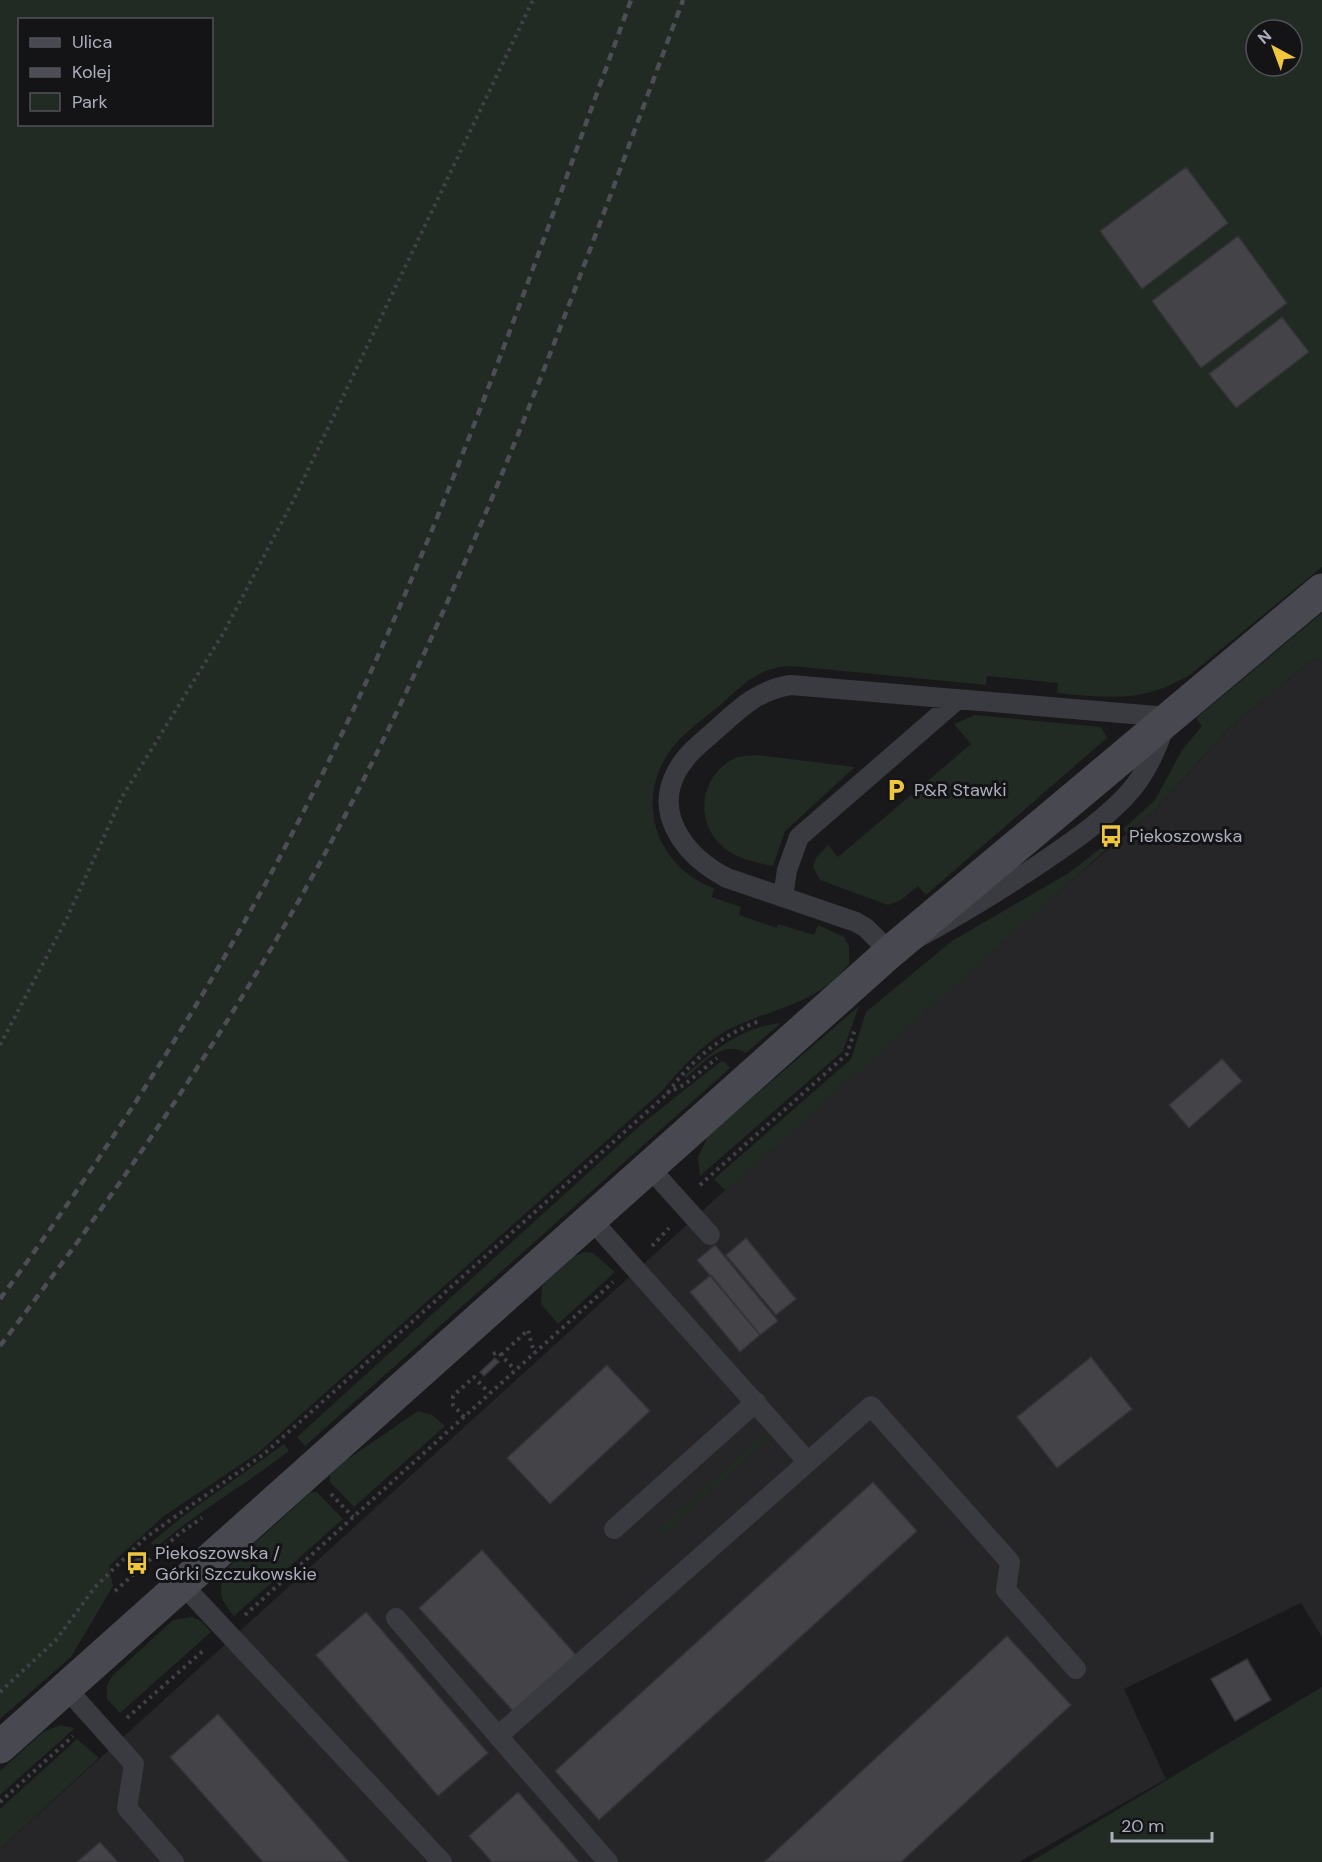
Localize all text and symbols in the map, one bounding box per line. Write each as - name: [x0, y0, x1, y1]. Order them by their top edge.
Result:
- legend: [18, 18, 213, 126]
- north arrow: [1244, 18, 1304, 78]
- text: N: [1253, 25, 1276, 49]
- text: Ulica: [72, 30, 112, 54]
- text: Kolej: [72, 60, 111, 84]
- text: Park: [72, 90, 108, 114]
- parking icon: P&R Stawki: [883, 777, 909, 803]
- place label: P&R Stawki: [914, 778, 1007, 802]
- bus stop icon: Piekoszowska: [1098, 823, 1124, 849]
- place label: Piekoszowska: [1129, 824, 1242, 848]
- place label: Piekoszowska / Górki Szczukowskie: [155, 1541, 317, 1586]
- bus stop icon: Piekoszowska / Górki Szczukowskie: [124, 1550, 150, 1576]
- scale bar: [1112, 1805, 1212, 1843]
- text: 20 m: [1121, 1814, 1164, 1838]

